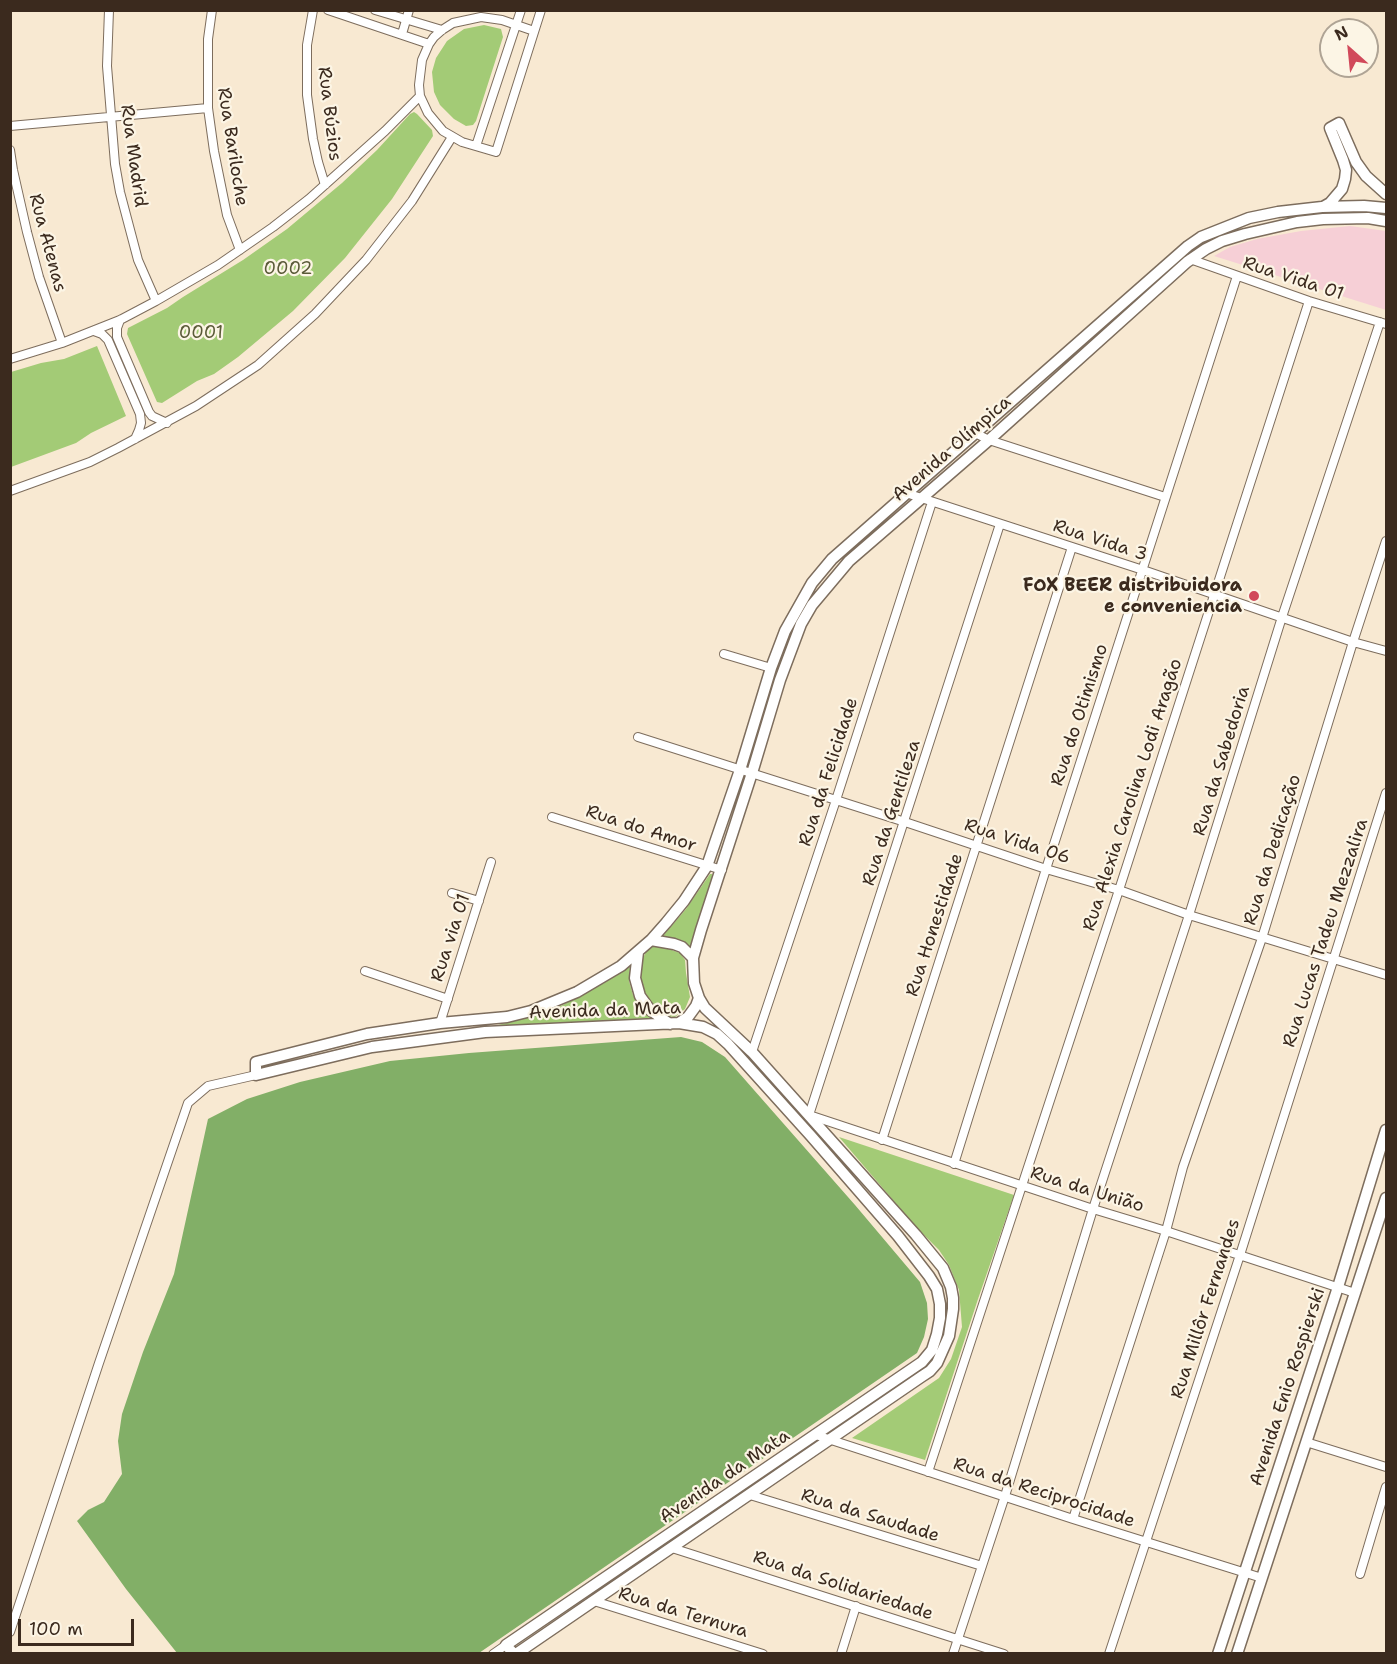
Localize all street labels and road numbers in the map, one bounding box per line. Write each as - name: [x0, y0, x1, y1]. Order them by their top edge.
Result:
- street label: Rua Búzios: [313, 66, 345, 162]
- street label: Rua Bariloche: [212, 86, 252, 208]
- street label: Rua Madrid: [115, 103, 151, 209]
- street label: Rua Atenas: [23, 191, 71, 295]
- street label: Rua Vida 01: [1240, 253, 1346, 305]
- street label: Avenida Olímpica: [888, 392, 1016, 506]
- street label: Rua Vida 3: [1050, 516, 1150, 566]
- street label: Rua do Otimismo: [1047, 641, 1113, 789]
- street label: Rua Alexia Carolina Lodi Aragão: [1079, 656, 1187, 934]
- street label: Rua da Sabedoria: [1189, 683, 1255, 839]
- street label: Rua da Felicidade: [795, 695, 863, 849]
- street label: Rua da Gentileza: [858, 737, 926, 889]
- street label: Rua da Dedicação: [1240, 772, 1306, 928]
- street label: Rua do Amor: [583, 801, 699, 857]
- street label: Rua Vida 06: [961, 815, 1073, 869]
- street label: Rua Lucas Tadeu Mezzalira: [1279, 816, 1373, 1050]
- street label: Rua Honestidade: [902, 851, 968, 999]
- street label: Rua via 01: [427, 891, 475, 985]
- street label: Avenida da Mata: [529, 998, 681, 1024]
- street label: Rua da União: [1028, 1162, 1146, 1218]
- street label: Rua Millôr Fernandes: [1167, 1216, 1245, 1402]
- street label: Avenida Enio Rospierski: [1246, 1285, 1330, 1489]
- street label: Avenida da Mata: [656, 1425, 794, 1529]
- street label: Rua da Reciprocidade: [950, 1453, 1138, 1533]
- street label: Rua da Saudade: [798, 1485, 942, 1547]
- street label: Rua da Solidariedade: [750, 1547, 936, 1625]
- street label: Rua da Ternura: [616, 1583, 750, 1643]

